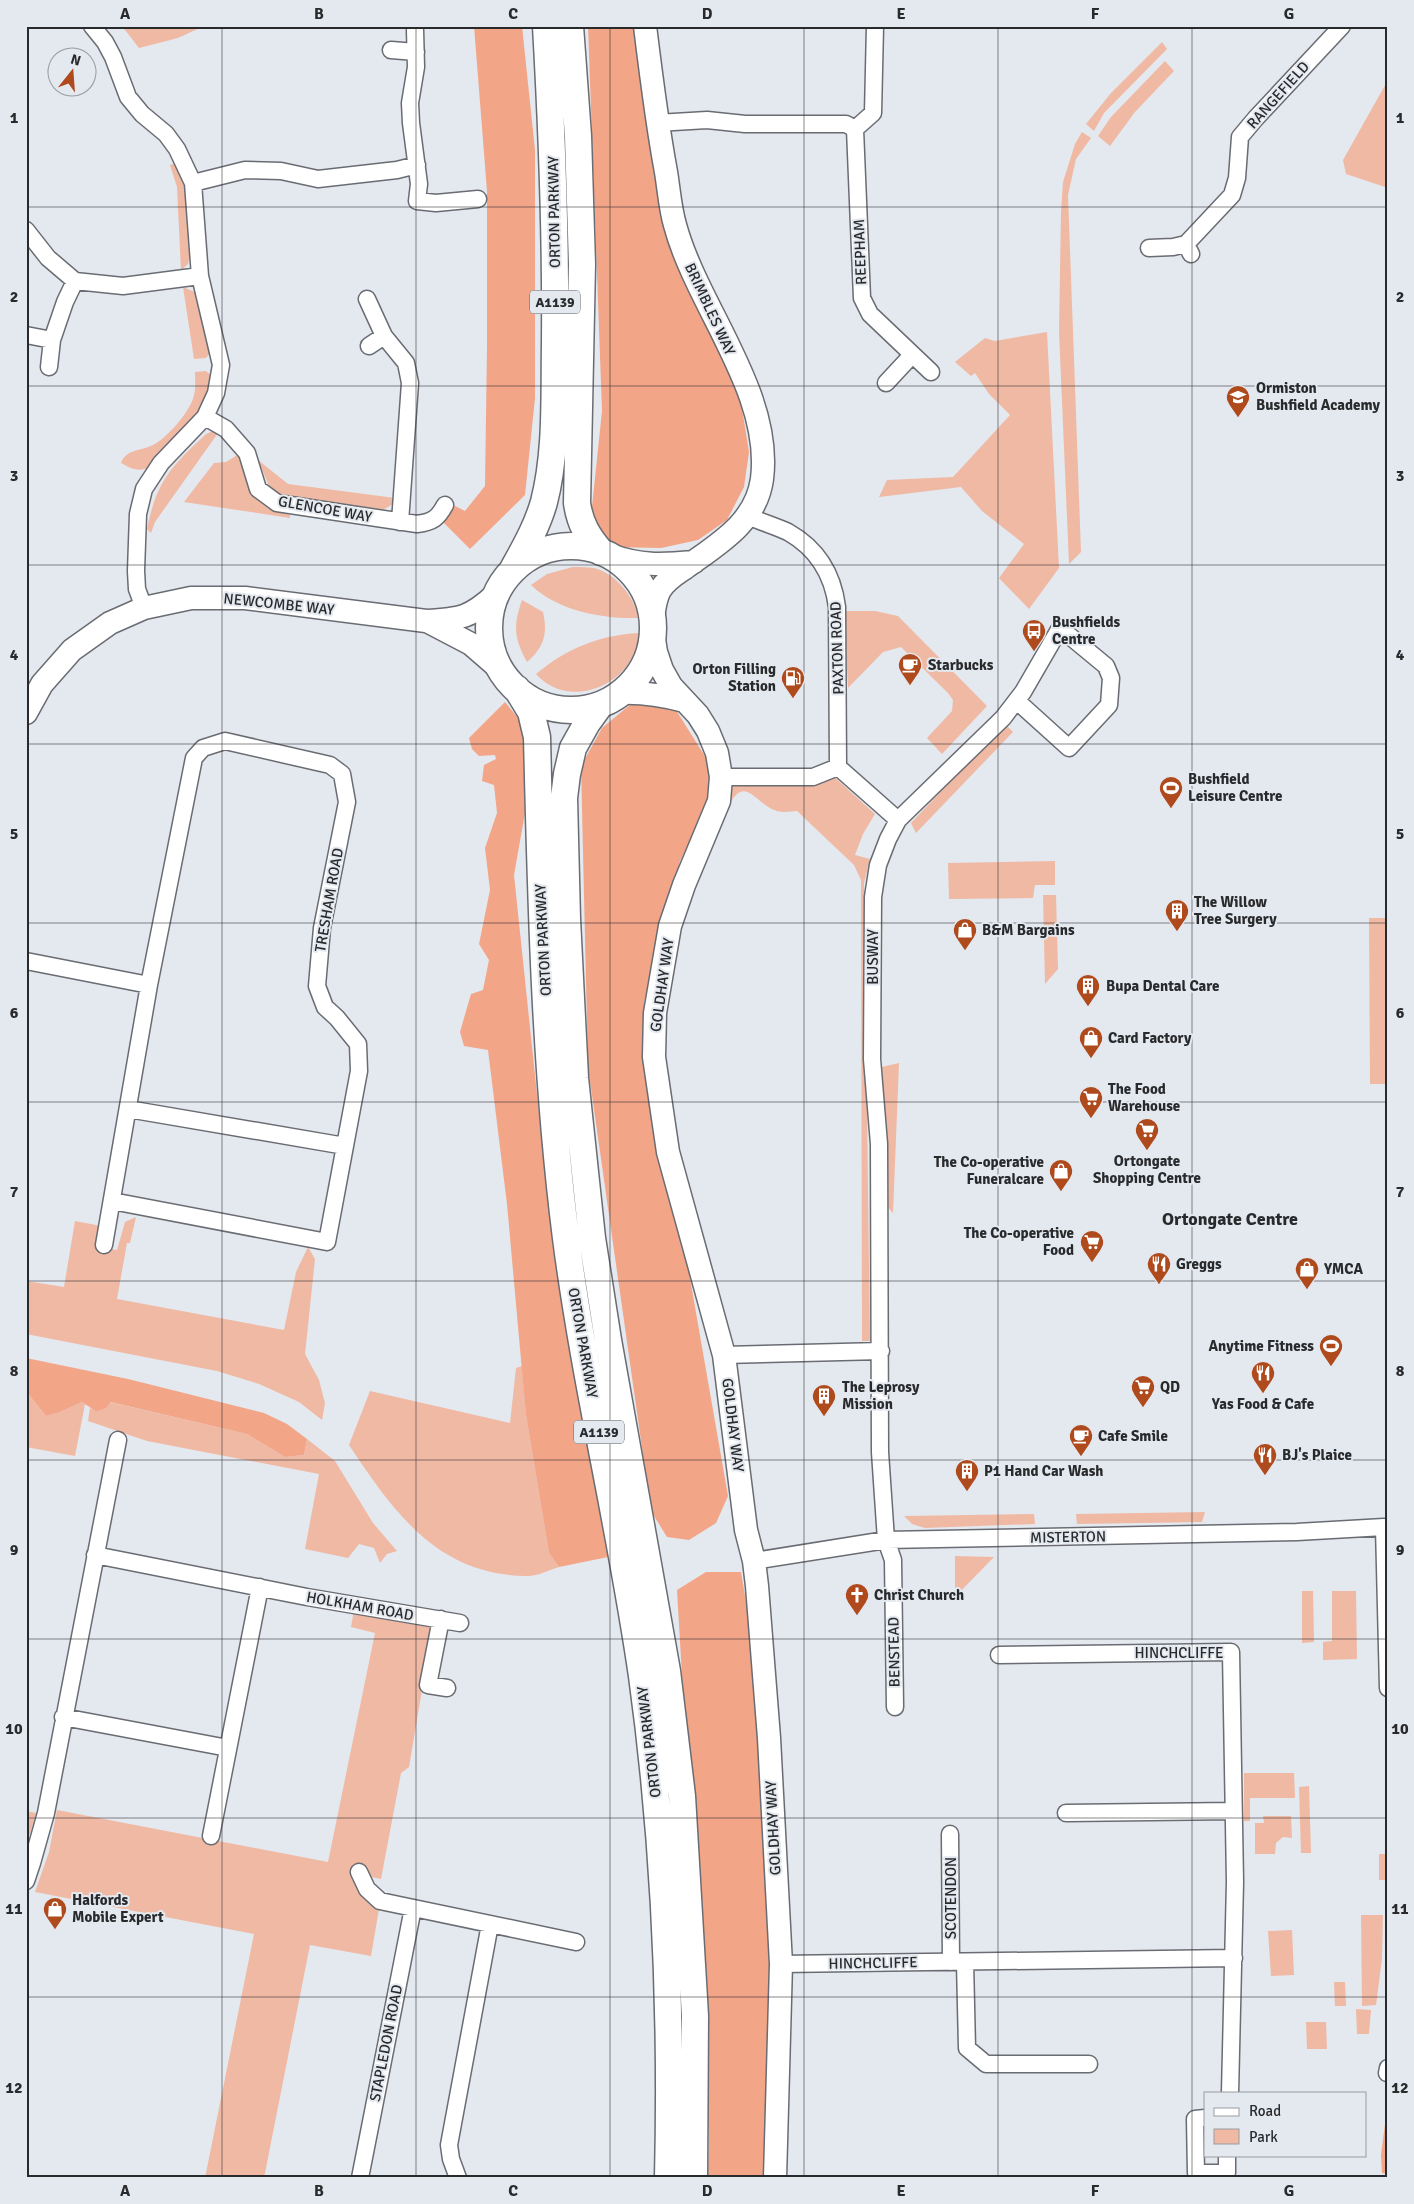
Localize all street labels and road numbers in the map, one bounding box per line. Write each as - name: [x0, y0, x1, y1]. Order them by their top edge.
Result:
- street label: RANGEFIELD: [1243, 58, 1313, 132]
- street label: ORTON PARKWAY: [544, 155, 564, 268]
- street label: REEPHAM: [850, 219, 870, 285]
- street label: BRIMBLES WAY: [681, 260, 739, 358]
- road number: A1139: [530, 290, 580, 314]
- street label: GLENCOE WAY: [277, 492, 374, 526]
- street label: NEWCOMBE WAY: [223, 589, 336, 619]
- street label: PAXTON ROAD: [826, 601, 848, 695]
- street label: TRESHAM ROAD: [311, 847, 347, 953]
- street label: ORTON PARKWAY: [531, 883, 555, 996]
- street label: BUSWAY: [864, 929, 882, 985]
- street label: GOLDHAY WAY: [647, 936, 678, 1033]
- street label: ORTON PARKWAY: [564, 1286, 602, 1400]
- street label: GOLDHAY WAY: [718, 1377, 748, 1473]
- road number: A1139: [574, 1420, 624, 1444]
- street label: MISTERTON: [1030, 1527, 1106, 1547]
- street label: HOLKHAM ROAD: [305, 1588, 415, 1624]
- street label: BENSTEAD: [884, 1617, 904, 1687]
- street label: HINCHCLIFFE: [1134, 1644, 1224, 1662]
- street label: ORTON PARKWAY: [633, 1685, 665, 1799]
- street label: GOLDHAY WAY: [762, 1780, 784, 1876]
- street label: SCOTENDON: [942, 1857, 960, 1939]
- street label: HINCHCLIFFE: [828, 1953, 918, 1973]
- street label: STAPLEDON ROAD: [366, 1983, 406, 2103]

